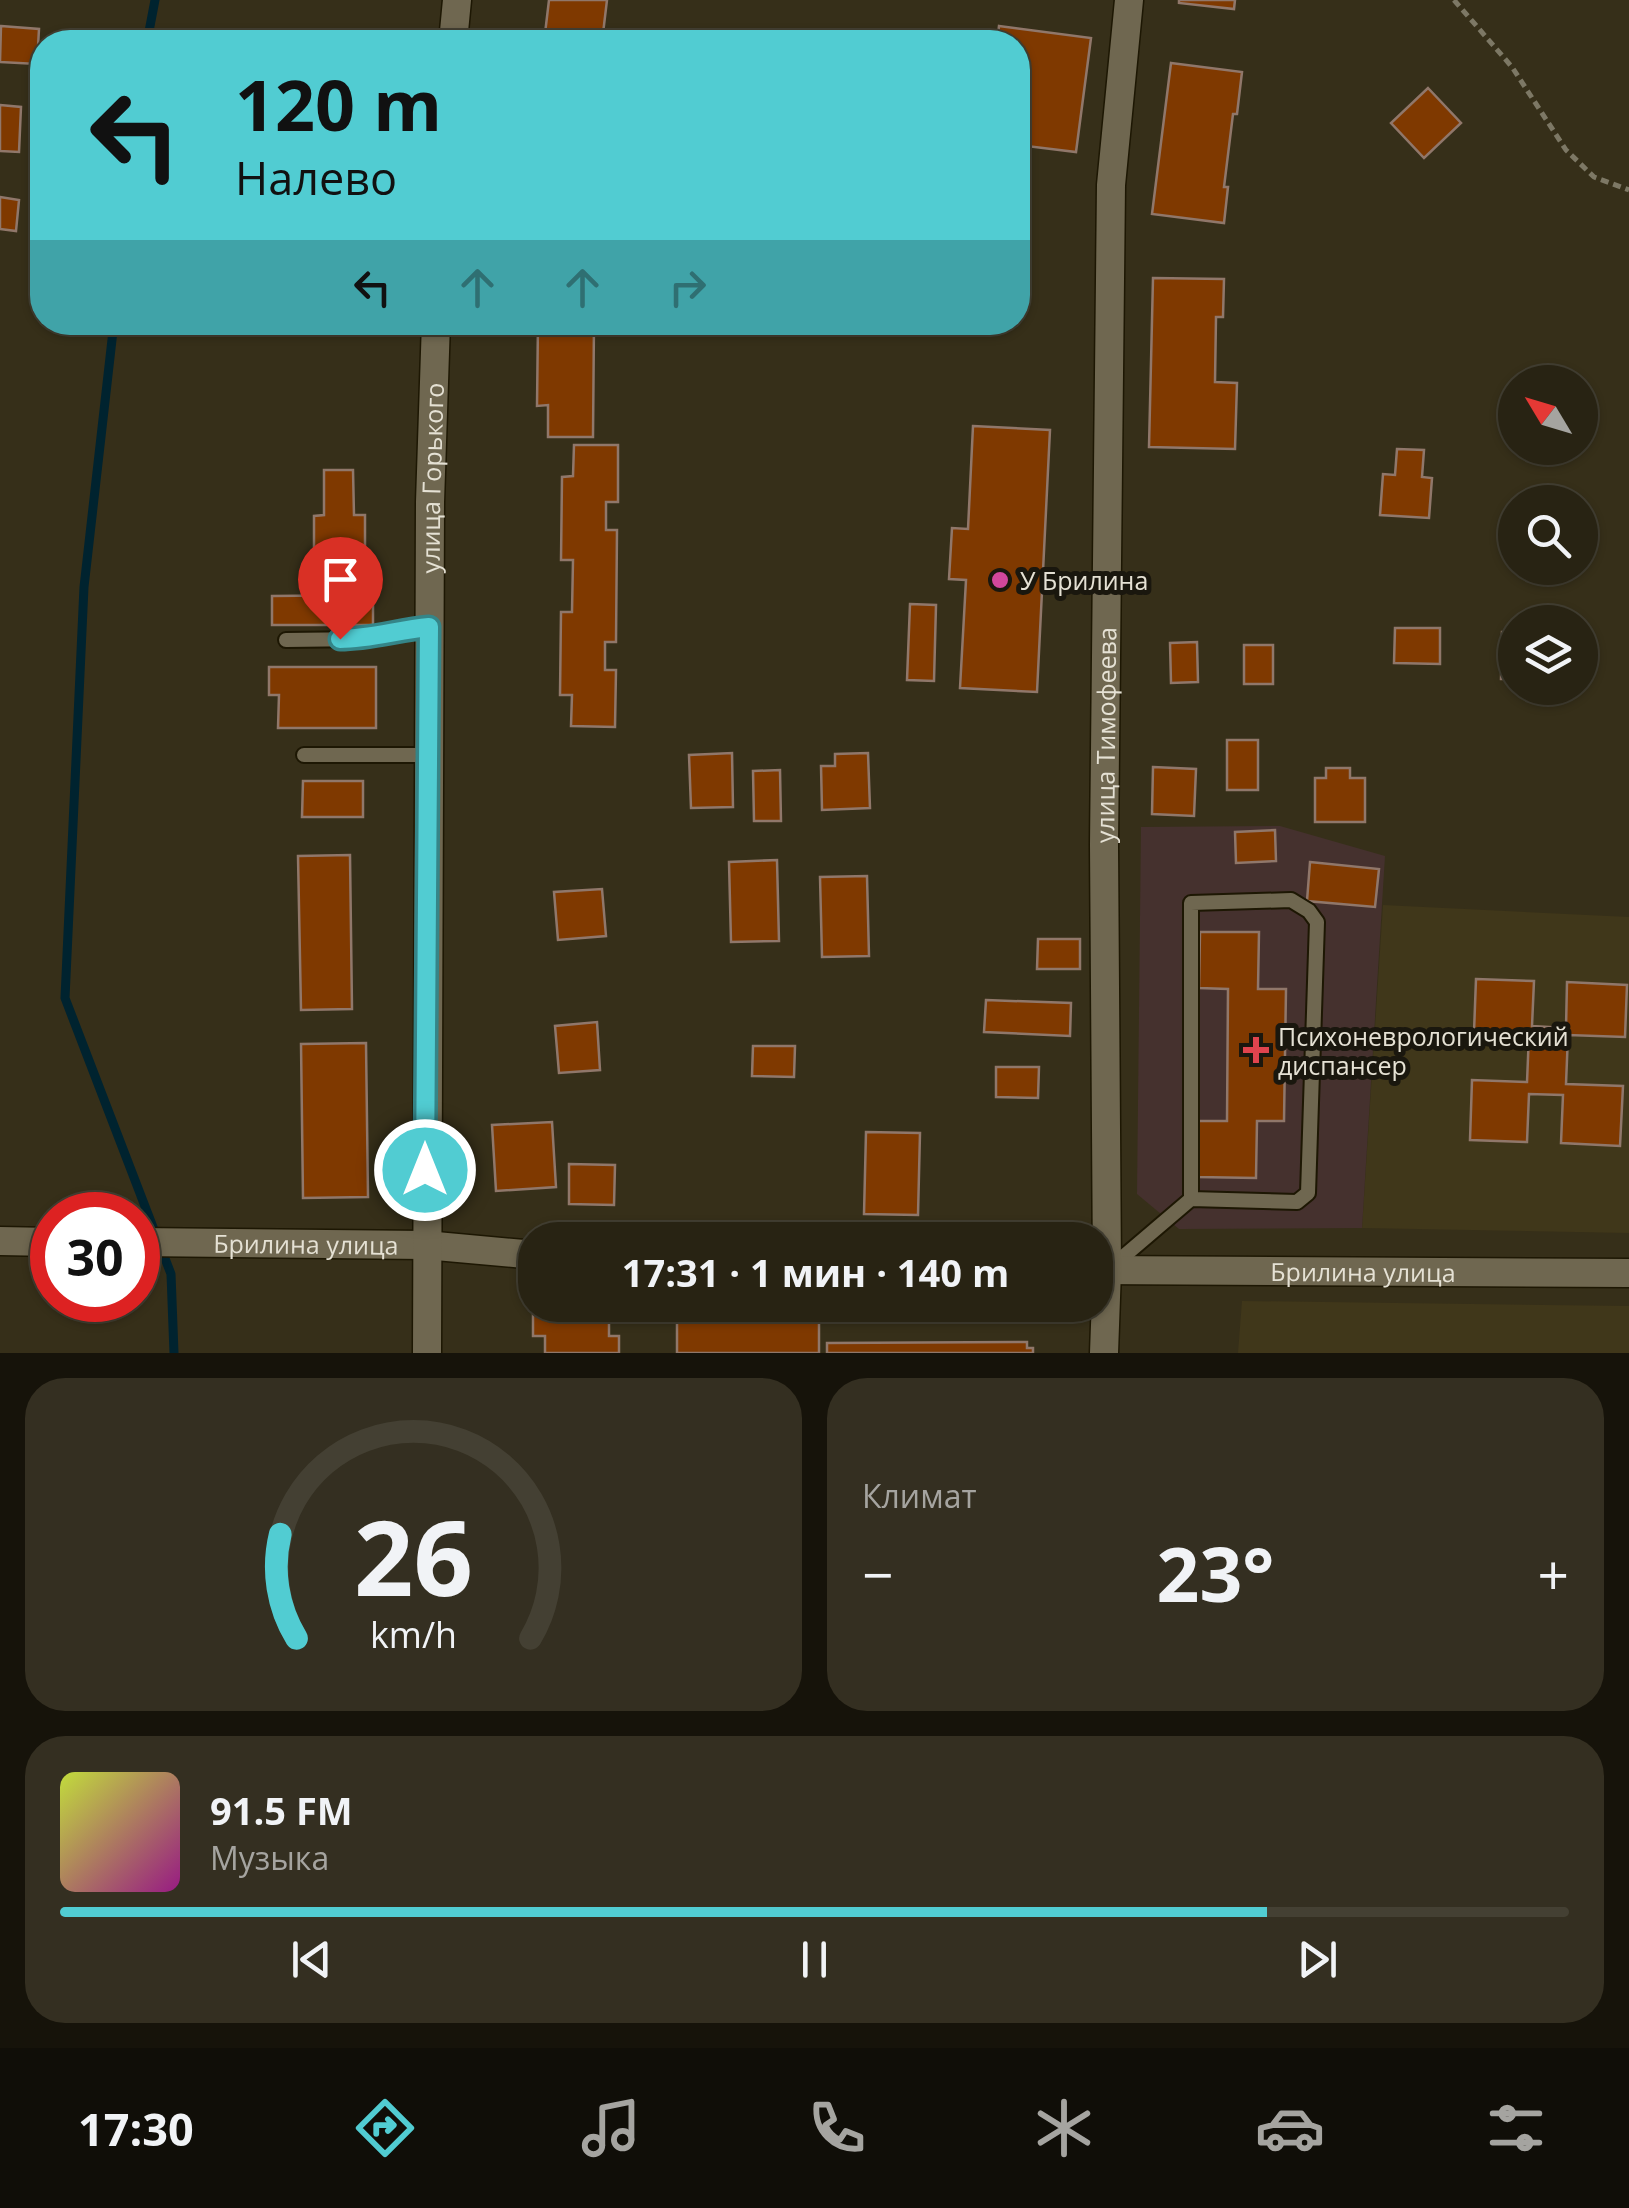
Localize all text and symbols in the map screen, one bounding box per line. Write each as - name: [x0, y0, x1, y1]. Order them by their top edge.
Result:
- text: 120 m: [235, 56, 442, 152]
- icon: left: [70, 70, 200, 200]
- text: Налево: [235, 147, 397, 208]
- icon: left: [345, 260, 400, 315]
- icon: ahead: [450, 260, 505, 315]
- icon: ahead: [555, 260, 610, 315]
- icon: right: [660, 260, 715, 315]
- north arrow: [1498, 365, 1598, 465]
- map controls: [1498, 365, 1598, 705]
- street label: улица Горького: [413, 382, 451, 573]
- button: search: [1498, 485, 1598, 585]
- pin: [298, 537, 383, 640]
- icon: arrive: [313, 552, 368, 607]
- place label: У Брилина: [1020, 563, 1148, 597]
- marker: У Брилина: [989, 569, 1011, 591]
- button: layers: [1498, 605, 1598, 705]
- street label: улица Тимофеева: [1087, 627, 1123, 843]
- place label: Психоневрологический диспансер: [1278, 1019, 1569, 1082]
- marker: Психоневрологический диспансер: [1243, 1037, 1269, 1063]
- position arrow: [373, 1118, 477, 1222]
- speed limit sign: 30: [30, 1192, 160, 1322]
- street label: Брилина улица: [213, 1226, 399, 1262]
- text: 17:31 · 1 мин · 140 m: [622, 1246, 1009, 1298]
- street label: Брилина улица: [1270, 1254, 1456, 1289]
- text: Климат: [862, 1474, 976, 1517]
- text: 26: [354, 1485, 473, 1626]
- text: 23°: [1157, 1522, 1274, 1624]
- text: −: [862, 1536, 893, 1611]
- text: +: [1538, 1536, 1569, 1611]
- text: km/h: [370, 1610, 457, 1658]
- text: 91.5 FM: [210, 1784, 353, 1836]
- text: Музыка: [210, 1836, 329, 1879]
- icon: previous: [284, 1932, 339, 1987]
- icon: pause: [787, 1932, 842, 1987]
- icon: next: [1290, 1932, 1345, 1987]
- icon: directions: [350, 2093, 420, 2163]
- icon: music: [576, 2093, 646, 2163]
- icon: phone: [802, 2093, 872, 2163]
- icon: climate: [1029, 2093, 1099, 2163]
- icon: car: [1255, 2093, 1325, 2163]
- icon: filters: [1481, 2093, 1551, 2163]
- text: 17:30: [78, 2098, 194, 2159]

